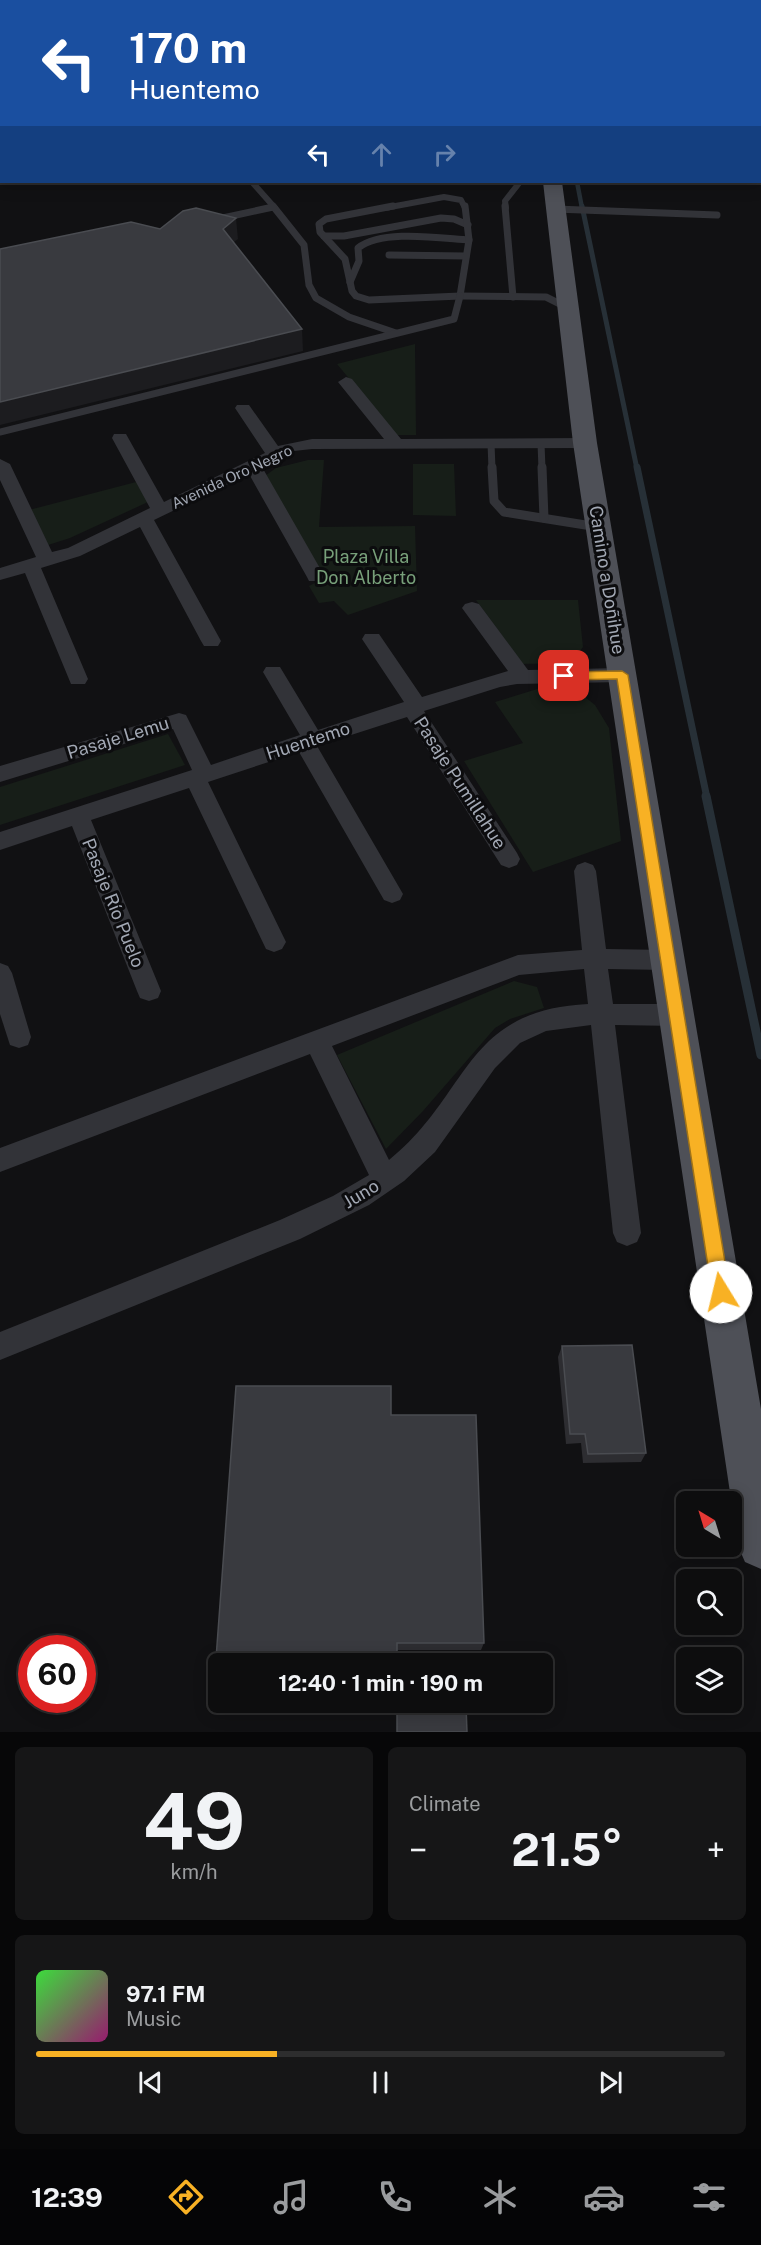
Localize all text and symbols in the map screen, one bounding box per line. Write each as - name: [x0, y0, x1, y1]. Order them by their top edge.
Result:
- text: 170 m: [129, 23, 247, 72]
- icon: left: [30, 24, 108, 102]
- text: Huentemo: [129, 73, 260, 105]
- icon: left: [302, 138, 335, 171]
- icon: ahead: [365, 138, 398, 171]
- icon: right: [428, 138, 461, 171]
- street label: Avenida Oro Negro: [169, 441, 295, 512]
- street label: Camino a Doñihue: [585, 504, 630, 656]
- park label: Plaza Villa Don Alberto: [316, 546, 416, 588]
- pin: [538, 650, 589, 701]
- icon: arrive: [547, 659, 580, 692]
- street label: Pasaje Lemu: [64, 712, 171, 763]
- street label: Pasaje Pumillahue: [410, 713, 511, 853]
- street label: Huentemo: [263, 717, 353, 764]
- street label: Pasaje Río Puelo: [78, 835, 149, 970]
- street label: Juno: [339, 1175, 382, 1212]
- position arrow: [689, 1260, 753, 1324]
- north arrow: [676, 1491, 742, 1557]
- map controls: [676, 1491, 742, 1713]
- button: search: [676, 1569, 742, 1635]
- speed limit sign: 60: [18, 1635, 96, 1713]
- button: layers: [676, 1647, 742, 1713]
- text: 12:40 · 1 min · 190 m: [278, 1670, 483, 1696]
- text: 49: [143, 1775, 245, 1867]
- text: Climate: [409, 1792, 481, 1816]
- text: 21.5°: [511, 1823, 623, 1876]
- text: −: [409, 1831, 427, 1869]
- text: +: [707, 1831, 725, 1869]
- text: km/h: [170, 1860, 218, 1884]
- text: 97.1 FM: [126, 1981, 205, 2007]
- text: Music: [126, 2007, 181, 2031]
- icon: previous: [134, 2066, 167, 2099]
- icon: pause: [364, 2066, 397, 2099]
- icon: next: [594, 2066, 627, 2099]
- icon: directions: [165, 2176, 207, 2218]
- icon: music: [270, 2176, 312, 2218]
- icon: phone: [374, 2176, 416, 2218]
- icon: climate: [479, 2176, 521, 2218]
- icon: car: [583, 2176, 625, 2218]
- icon: filters: [688, 2176, 730, 2218]
- text: 12:39: [31, 2181, 103, 2213]

